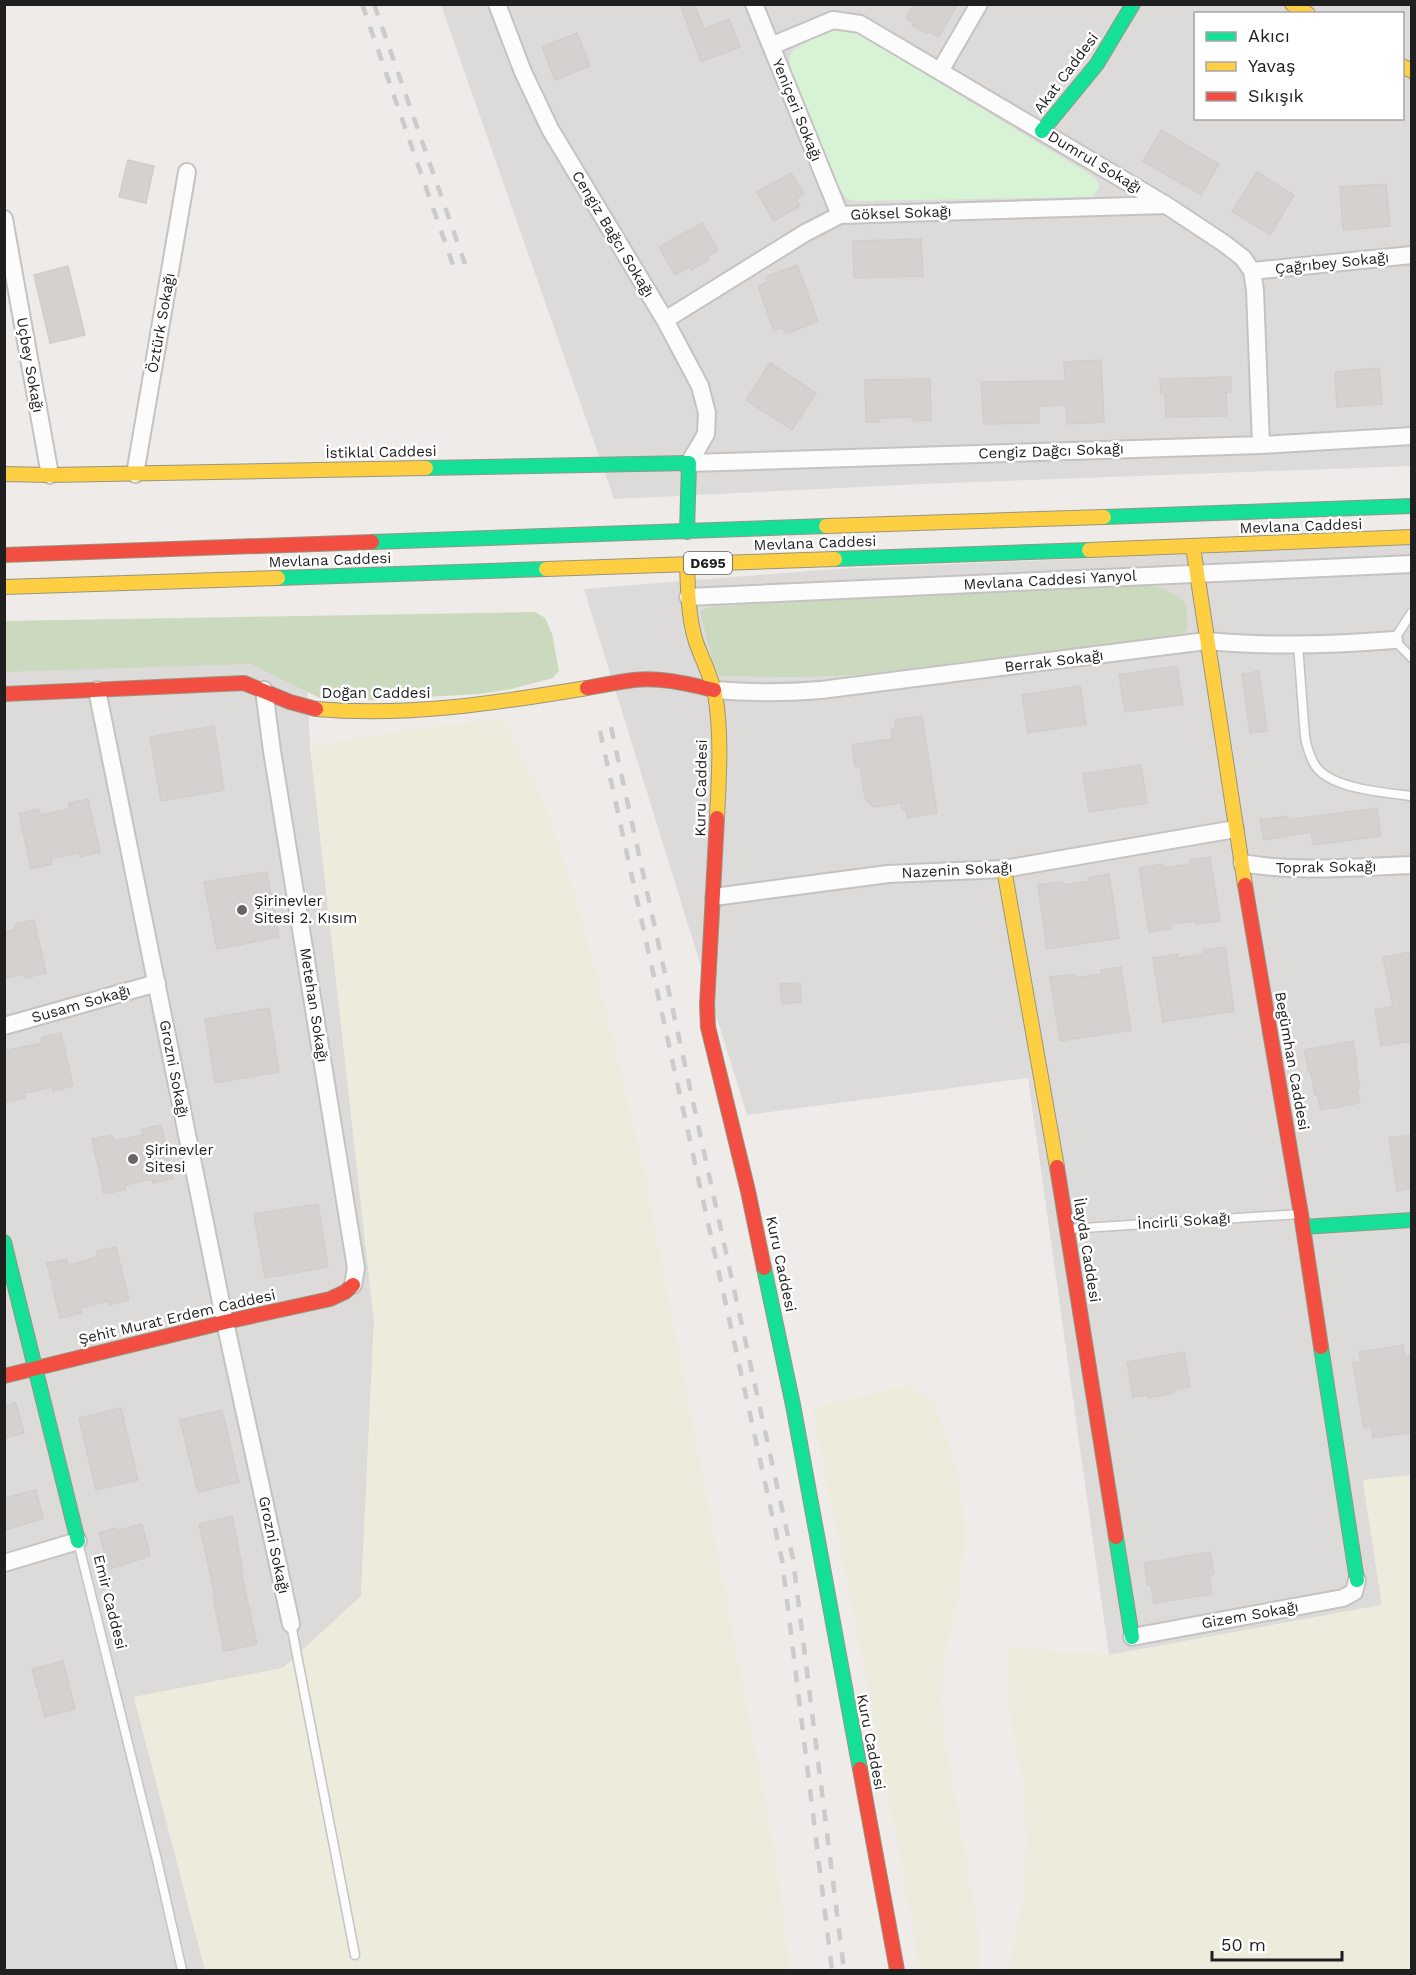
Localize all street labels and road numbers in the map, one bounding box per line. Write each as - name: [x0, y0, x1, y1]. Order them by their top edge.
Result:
- street label: Akat Caddesi: [1030, 29, 1102, 117]
- street label: Yeniçeri Sokağı: [768, 56, 826, 164]
- street label: Dumrul Sokağı: [1045, 127, 1145, 197]
- street label: Cengiz Bağcı Sokağı: [568, 167, 658, 301]
- street label: Göksel Sokağı: [850, 202, 952, 224]
- street label: Çağrıbey Sokağı: [1274, 248, 1390, 278]
- street label: Öztürk Sokağı: [143, 271, 179, 375]
- street label: Uçbey Sokağı: [13, 316, 47, 414]
- street label: Cengiz Dağcı Sokağı: [978, 439, 1124, 463]
- street label: İstiklal Caddesi: [325, 442, 437, 462]
- street label: Mevlana Caddesi: [1239, 515, 1363, 537]
- street label: Mevlana Caddesi: [753, 532, 877, 554]
- street label: Mevlana Caddesi: [268, 549, 392, 571]
- road number: D695: [684, 552, 732, 574]
- street label: Mevlana Caddesi Yanyol: [963, 566, 1137, 594]
- street label: Berrak Sokağı: [1003, 646, 1105, 676]
- street label: Doğan Caddesi: [322, 684, 430, 702]
- street label: Kuru Caddesi: [691, 739, 711, 837]
- street label: Toprak Sokağı: [1275, 857, 1377, 877]
- street label: Nazenin Sokağı: [901, 858, 1013, 882]
- street label: Metehan Sokağı: [296, 946, 332, 1064]
- street label: Susam Sokağı: [29, 981, 133, 1027]
- street label: Begümhan Caddesi: [1271, 990, 1313, 1132]
- street label: Grozni Sokağı: [156, 1018, 192, 1120]
- street label: İlayda Caddesi: [1070, 1196, 1104, 1304]
- street label: İncirli Sokağı: [1137, 1209, 1231, 1233]
- street label: Kuru Caddesi: [762, 1215, 800, 1313]
- street label: Şehit Murat Erdem Caddesi: [77, 1286, 277, 1348]
- street label: Grozni Sokağı: [255, 1494, 293, 1596]
- street label: Emir Caddesi: [90, 1553, 130, 1651]
- street label: Gizem Sokağı: [1200, 1598, 1300, 1632]
- street label: Kuru Caddesi: [853, 1692, 889, 1792]

